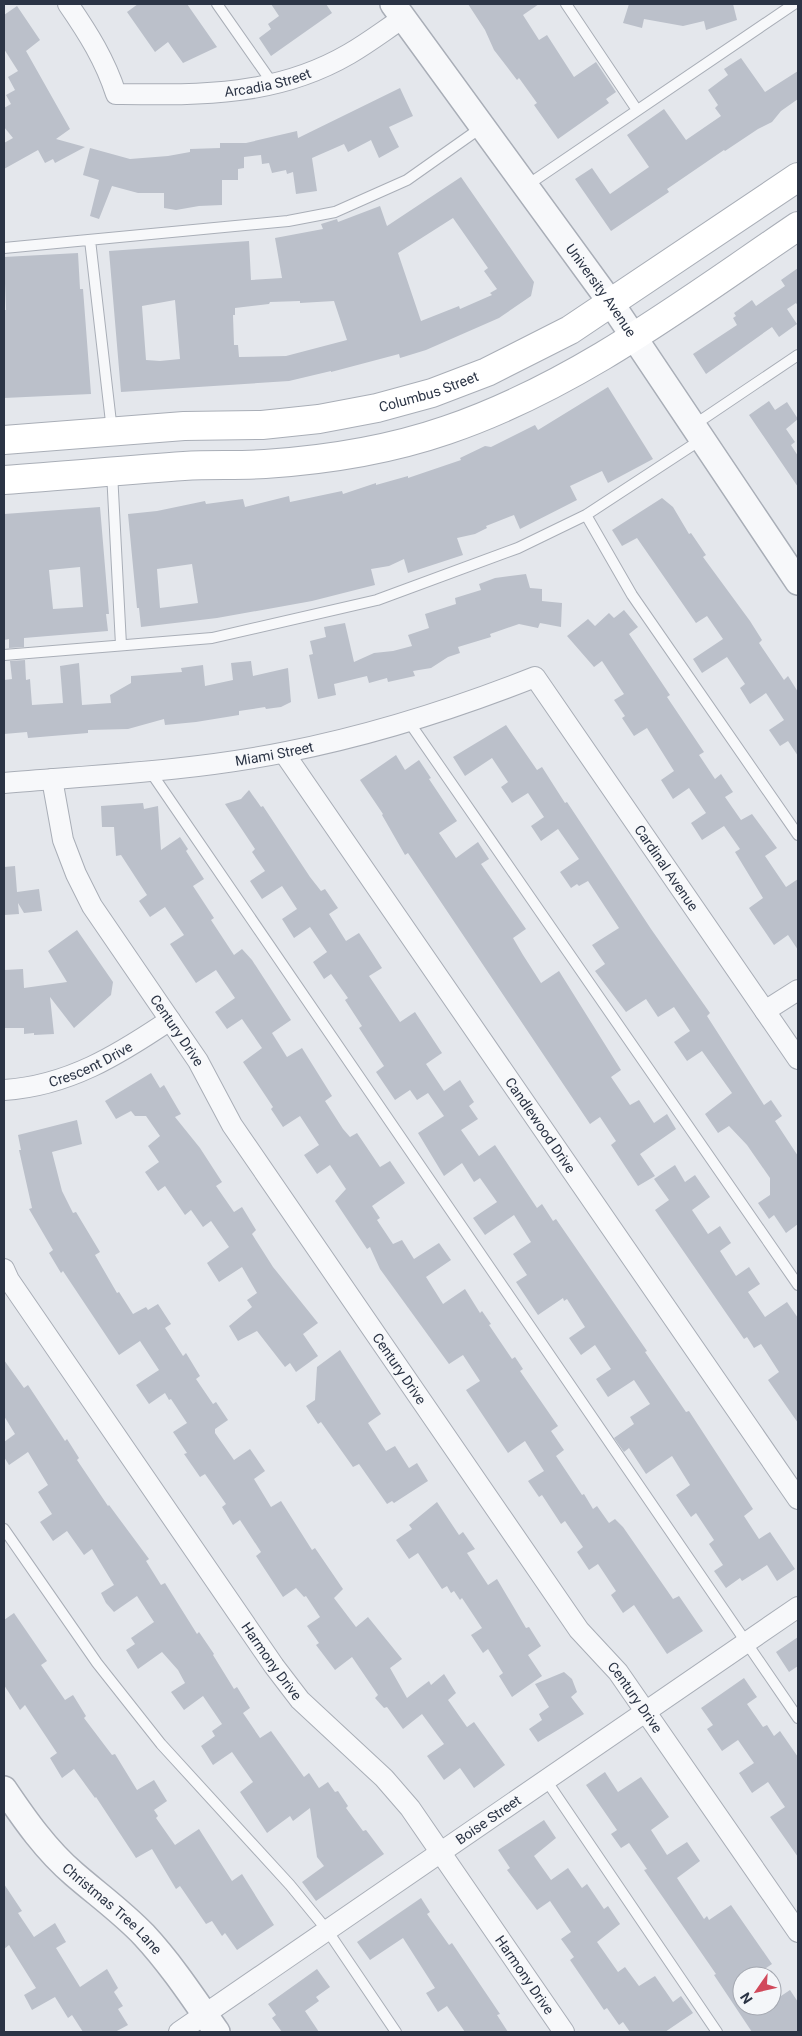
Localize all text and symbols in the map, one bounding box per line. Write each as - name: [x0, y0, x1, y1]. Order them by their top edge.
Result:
- street label: Arcadia Street: [224, 65, 313, 100]
- street label: University Avenue: [563, 241, 639, 340]
- street label: Columbus Street: [377, 368, 481, 415]
- street label: Miami Street: [234, 738, 315, 769]
- street label: Cardinal Avenue: [631, 822, 702, 914]
- street label: Century Drive: [147, 992, 207, 1069]
- street label: Crescent Drive: [47, 1038, 135, 1090]
- street label: Candlewood Drive: [502, 1074, 579, 1176]
- street label: Century Drive: [369, 1330, 430, 1407]
- street label: Harmony Drive: [238, 1619, 305, 1703]
- street label: Century Drive: [605, 1659, 666, 1736]
- street label: Boise Street: [453, 1792, 524, 1848]
- street label: Christmas Tree Lane: [59, 1860, 165, 1957]
- street label: Harmony Drive: [492, 1933, 557, 2017]
- north arrow: [732, 1966, 782, 2016]
- text: N: [737, 1990, 756, 2007]

